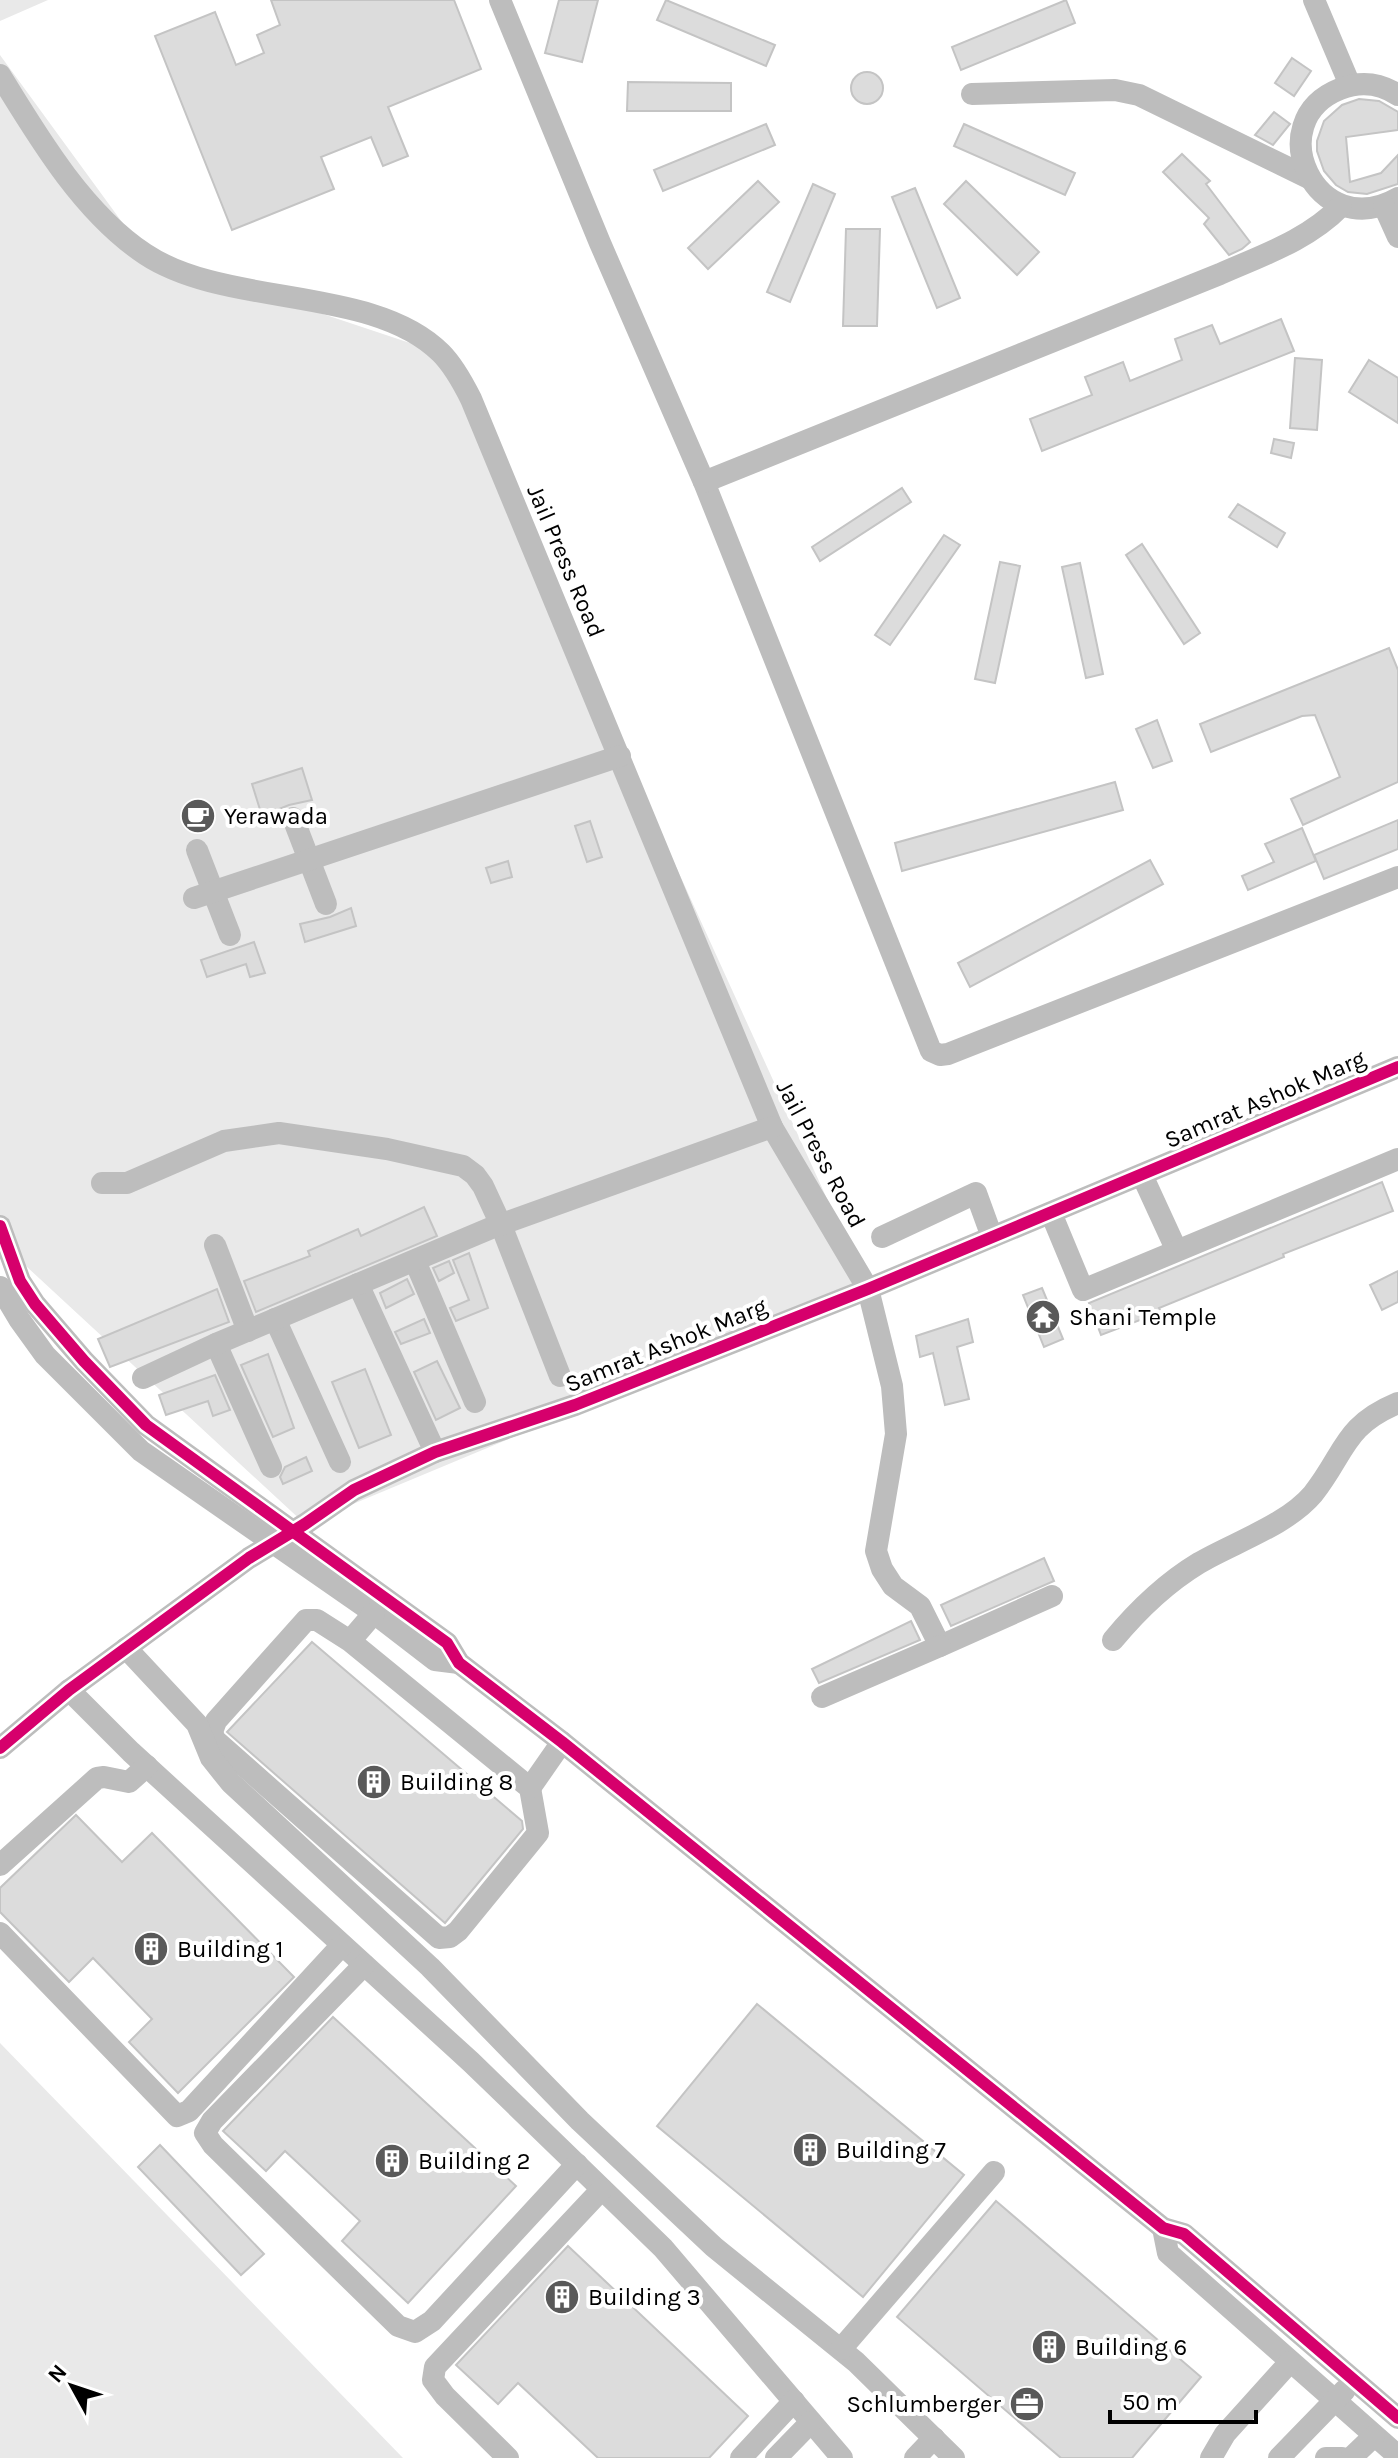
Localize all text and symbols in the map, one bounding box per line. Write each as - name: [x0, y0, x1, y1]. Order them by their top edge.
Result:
- street label: Jail Press Road: [521, 481, 611, 641]
- cafe icon: Yerawada: [179, 797, 217, 835]
- place label: Yerawada: [224, 802, 328, 830]
- street label: Samrat Ashok Marg: [1160, 1044, 1370, 1154]
- street label: Jail Press Road: [770, 1075, 872, 1233]
- street label: Samrat Ashok Marg: [561, 1292, 772, 1398]
- temple icon: Shani Temple: [1024, 1298, 1062, 1336]
- place label: Shani Temple: [1069, 1303, 1217, 1331]
- building icon: Building 8: [355, 1763, 393, 1801]
- place label: Building 8: [400, 1768, 513, 1796]
- building icon: Building 1: [132, 1930, 170, 1968]
- place label: Building 1: [177, 1935, 283, 1963]
- building icon: Building 7: [791, 2131, 829, 2169]
- place label: Building 7: [836, 2136, 946, 2164]
- building icon: Building 2: [373, 2142, 411, 2180]
- place label: Building 2: [418, 2147, 530, 2175]
- building icon: Building 3: [543, 2278, 581, 2316]
- place label: Building 3: [588, 2283, 701, 2311]
- building icon: Building 6: [1030, 2328, 1068, 2366]
- place label: Building 6: [1075, 2333, 1187, 2361]
- north arrow: [32, 2346, 112, 2426]
- text: N: [42, 2359, 72, 2388]
- scale bar: [1110, 2374, 1256, 2424]
- office icon: Schlumberger: [1008, 2385, 1046, 2423]
- text: 50 m: [1122, 2388, 1178, 2416]
- place label: Schlumberger: [847, 2390, 1001, 2418]

